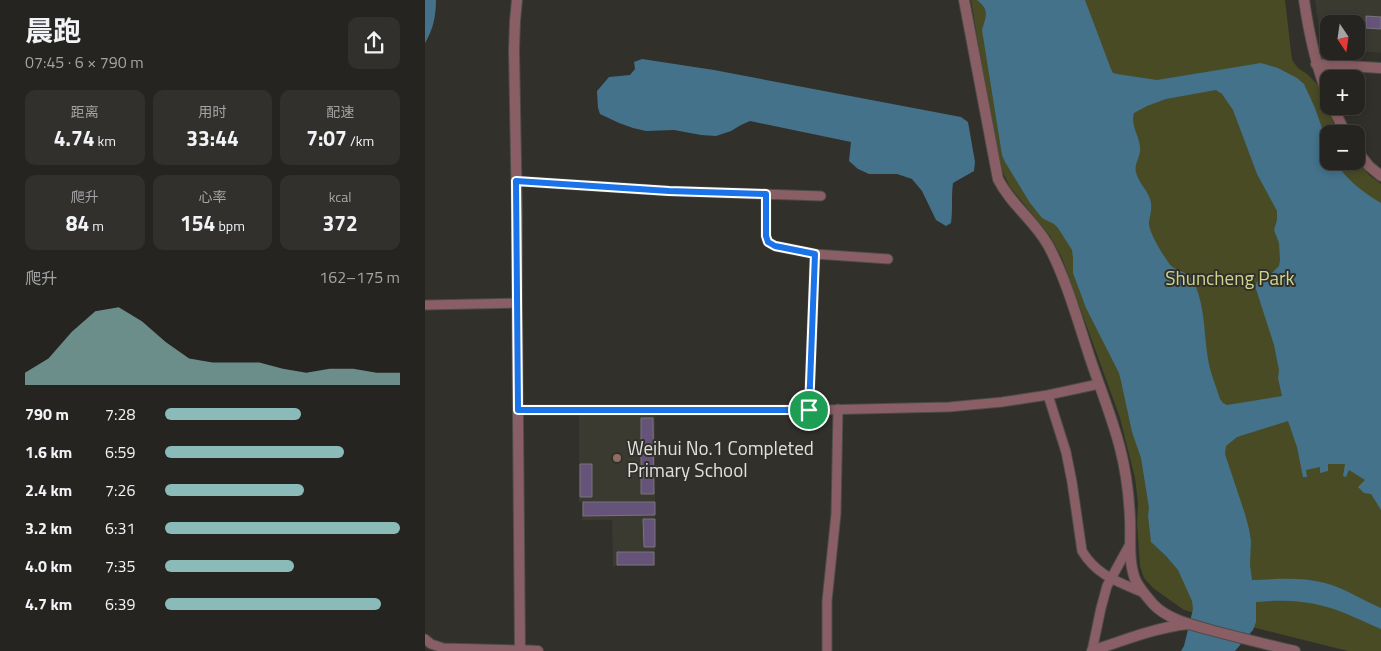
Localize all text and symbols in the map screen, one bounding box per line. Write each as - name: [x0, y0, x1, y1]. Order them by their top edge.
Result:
- text: 晨跑: [25, 9, 81, 52]
- north arrow: [1320, 15, 1365, 60]
- map controls: [1320, 15, 1365, 170]
- button: share: [348, 17, 400, 69]
- text: 07:45 · 6 × 790 m: [25, 50, 144, 74]
- button: +: [1320, 70, 1365, 115]
- text: 距离: [71, 101, 99, 122]
- text: 用时: [198, 101, 226, 122]
- text: 配速: [326, 101, 354, 122]
- text: 4.74: [54, 122, 94, 154]
- text: 33:44: [186, 122, 239, 154]
- text: 7:07: [306, 122, 347, 154]
- button: −: [1320, 125, 1365, 170]
- text: km: [94, 130, 116, 151]
- text: /km: [347, 130, 374, 151]
- text: 爬升: [71, 186, 99, 207]
- text: 心率: [198, 186, 226, 207]
- text: kcal: [329, 186, 352, 207]
- text: 84: [66, 207, 89, 239]
- text: 154: [180, 207, 215, 239]
- text: 372: [323, 207, 358, 239]
- text: m: [89, 215, 104, 236]
- text: bpm: [215, 215, 245, 236]
- park label: Shuncheng Park: [1165, 263, 1295, 292]
- text: 162–175 m: [319, 265, 400, 289]
- text: 爬升: [25, 266, 57, 290]
- pin: [788, 389, 830, 431]
- icon: arrive: [795, 396, 823, 424]
- text: 790 m: [25, 402, 69, 426]
- text: 7:28: [105, 402, 135, 426]
- place label: Weihui No.1 Completed Primary School: [627, 433, 814, 484]
- text: 1.6 km: [25, 440, 72, 464]
- text: 6:59: [105, 440, 135, 464]
- marker: Weihui No.1 Completed Primary School: [611, 452, 623, 464]
- text: 2.4 km: [25, 478, 72, 502]
- text: 7:26: [105, 478, 135, 502]
- text: 3.2 km: [25, 516, 72, 540]
- text: 6:31: [105, 516, 135, 540]
- text: 4.0 km: [25, 554, 72, 578]
- text: 7:35: [105, 554, 135, 578]
- text: 4.7 km: [25, 592, 72, 616]
- text: 6:39: [105, 592, 135, 616]

